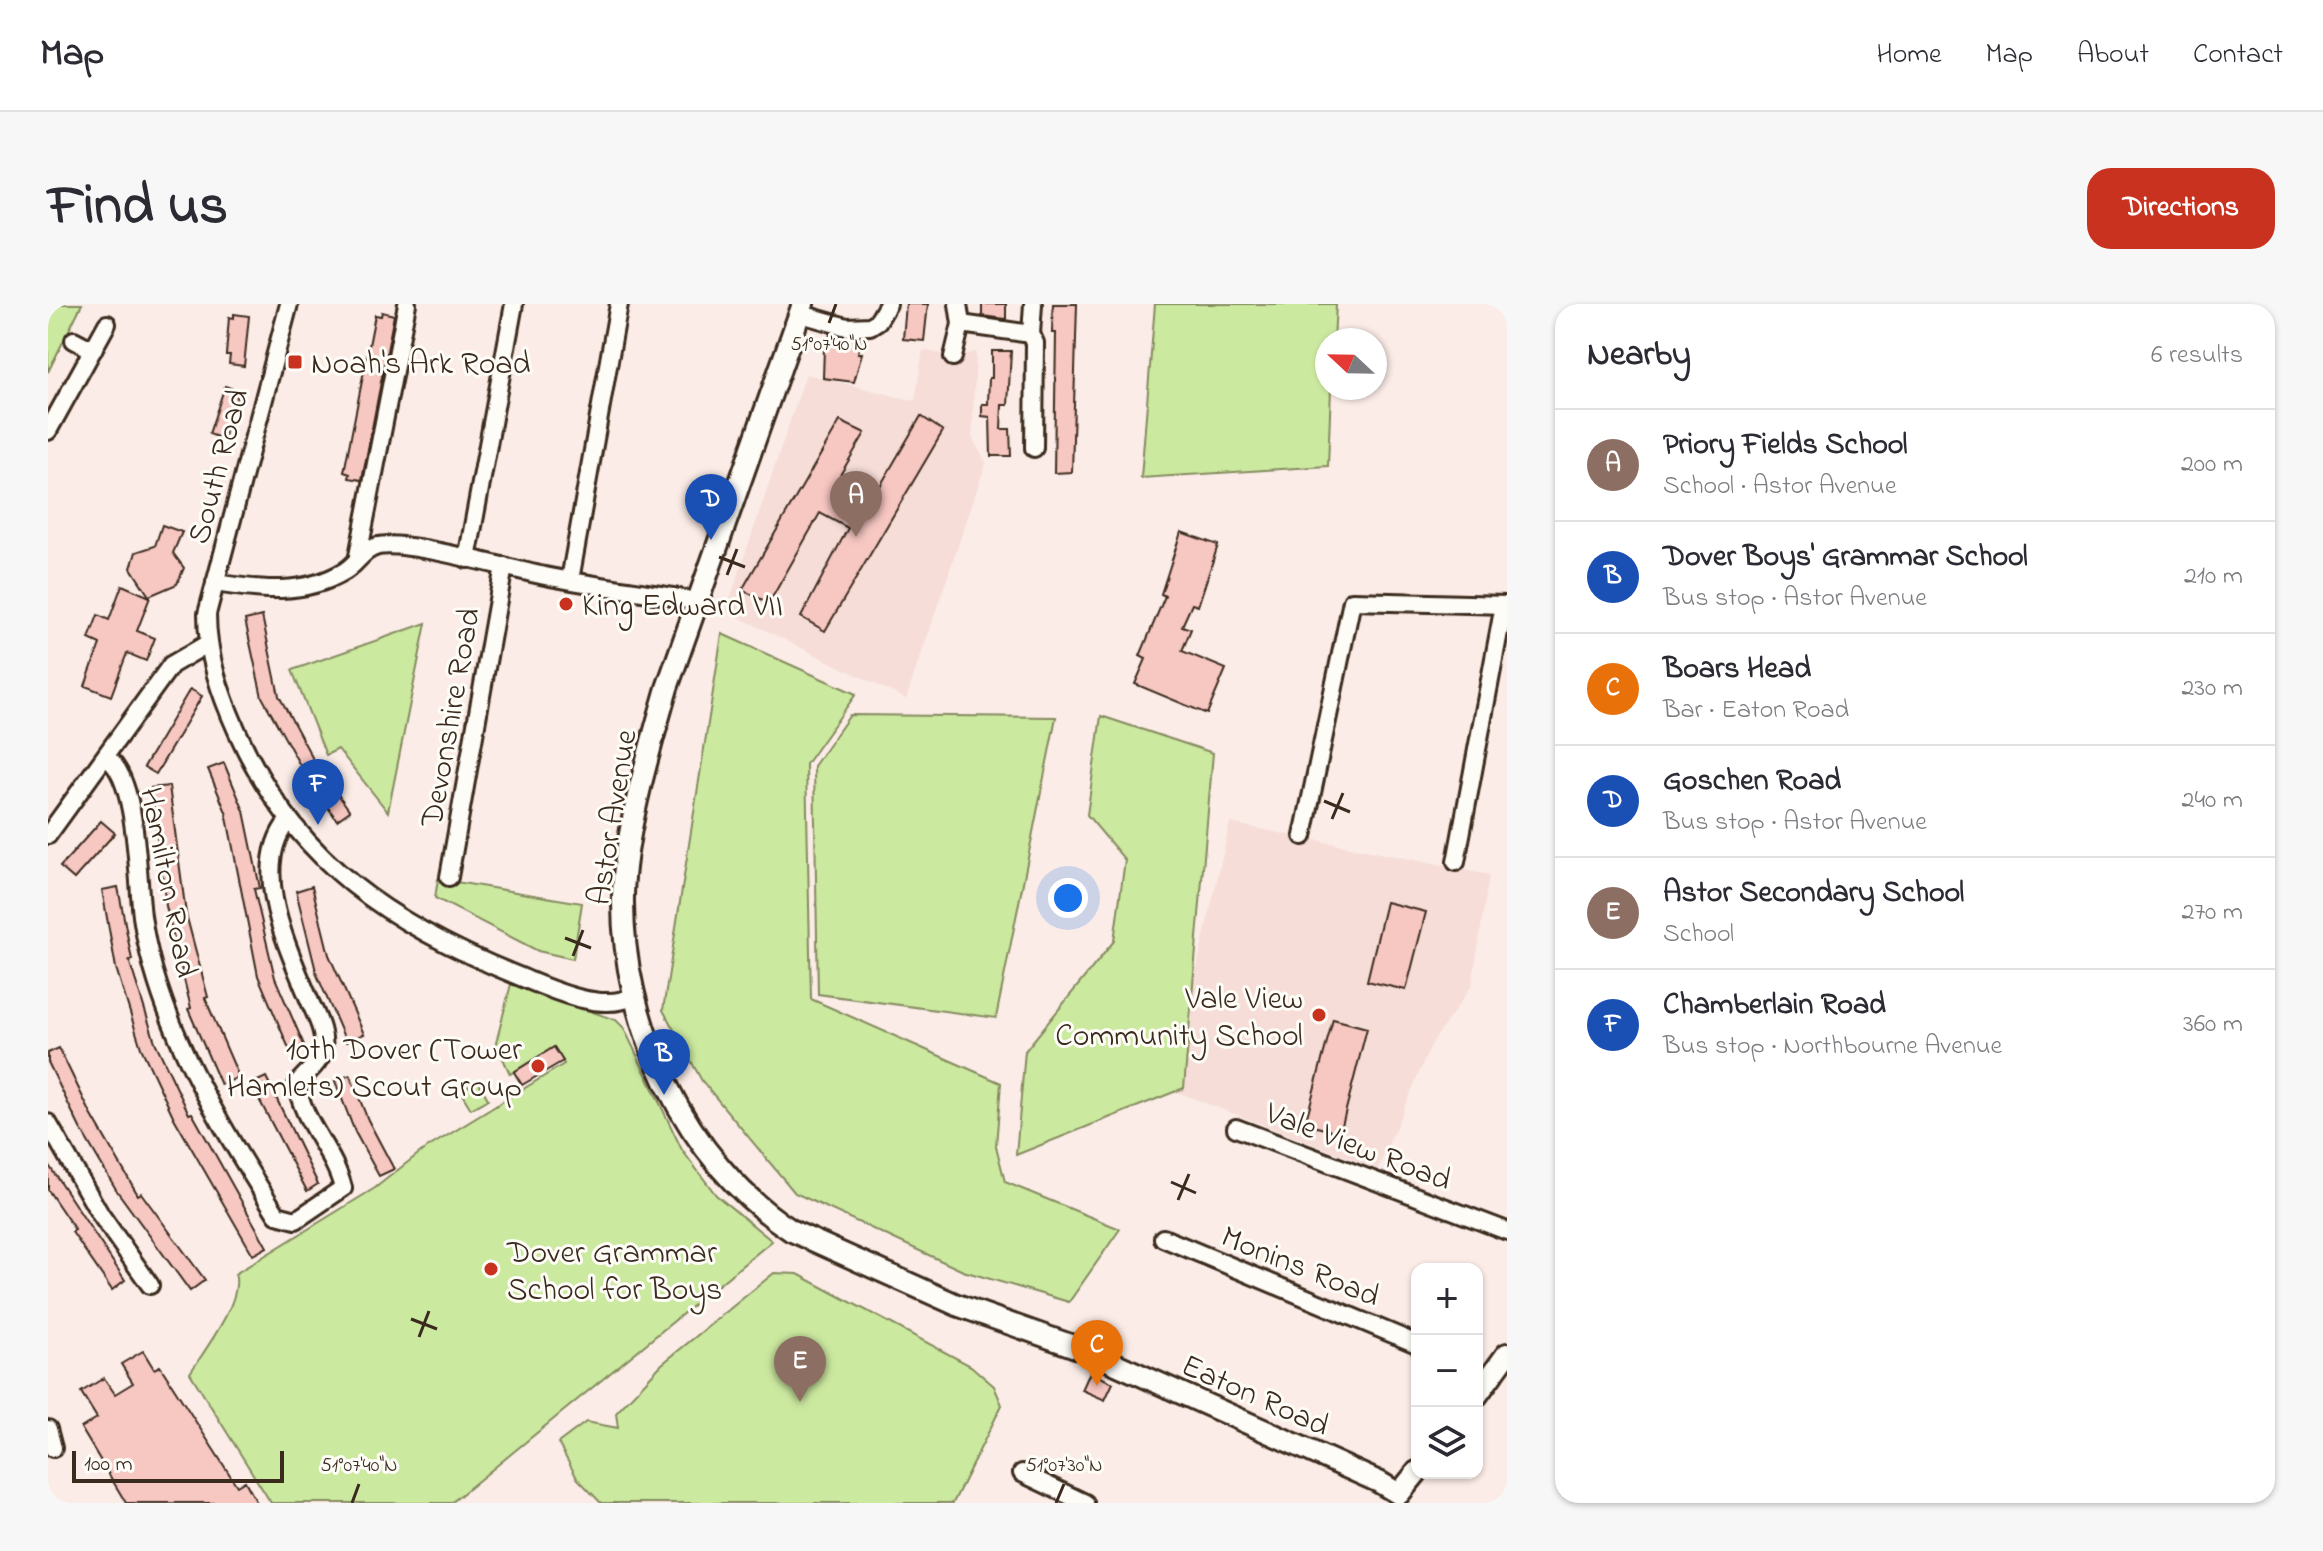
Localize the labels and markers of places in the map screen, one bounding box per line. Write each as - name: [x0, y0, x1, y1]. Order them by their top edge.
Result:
- place label: Noah's Ark Road: [311, 342, 531, 389]
- marker: Noah's Ark Road: [286, 353, 304, 371]
- pin: A: [830, 471, 882, 537]
- pin: D: [685, 474, 737, 540]
- place label: King Edward VII: [582, 584, 783, 631]
- marker: King Edward VII: [557, 595, 575, 613]
- pin: F: [292, 759, 344, 825]
- place label: Vale View Community School: [1055, 977, 1303, 1061]
- marker: Vale View Community School: [1310, 1006, 1328, 1024]
- place label: 10th Dover (Tower Hamlets) Scout Group: [227, 1028, 522, 1112]
- pin: B: [638, 1029, 690, 1095]
- marker: 10th Dover (Tower Hamlets) Scout Group: [529, 1057, 547, 1075]
- place label: Dover Grammar School for Boys: [506, 1231, 722, 1315]
- marker: Dover Grammar School for Boys: [482, 1260, 500, 1278]
- pin: C: [1071, 1320, 1123, 1386]
- pin: E: [774, 1336, 826, 1402]

